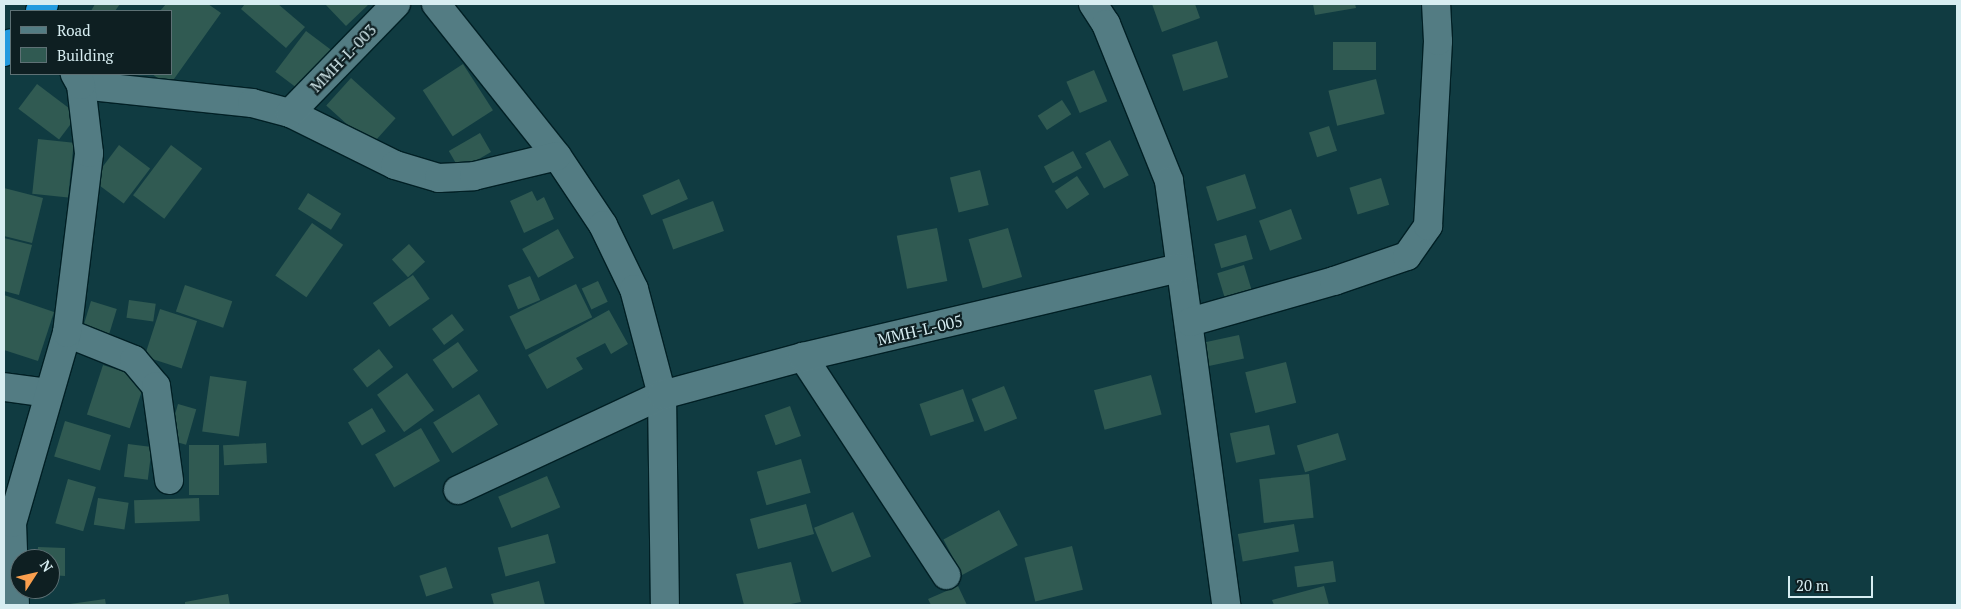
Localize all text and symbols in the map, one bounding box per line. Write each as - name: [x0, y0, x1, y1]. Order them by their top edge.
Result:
- legend: [10, 10, 172, 75]
- text: Road: [57, 20, 90, 40]
- street label: MMH-L-003: [306, 20, 380, 96]
- text: Building: [57, 45, 114, 65]
- street label: MMH-L-005: [875, 311, 965, 349]
- north arrow: [10, 549, 60, 599]
- text: N: [36, 556, 58, 575]
- scale bar: [1791, 566, 1876, 598]
- text: 20 m: [1796, 575, 1829, 595]

